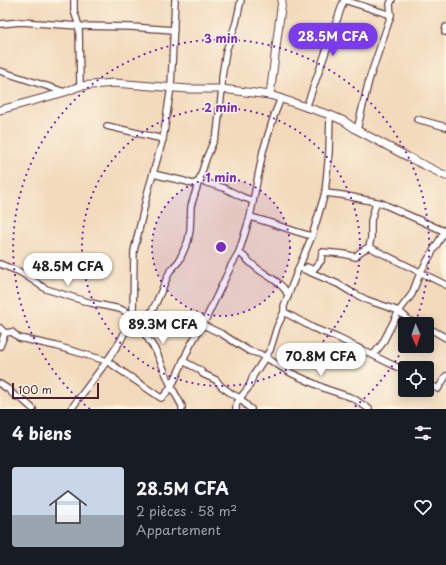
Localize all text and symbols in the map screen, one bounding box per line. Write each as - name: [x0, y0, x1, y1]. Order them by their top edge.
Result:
- pin: 28.5M CFA: [287, 23, 379, 57]
- text: 28.5M CFA: [298, 26, 368, 45]
- text: 3 min: [204, 29, 238, 47]
- text: 2 min: [204, 98, 238, 116]
- text: 1 min: [205, 168, 237, 186]
- centre of rings: [214, 240, 228, 254]
- pin: 48.5M CFA: [22, 253, 114, 287]
- text: 48.5M CFA: [32, 256, 104, 275]
- pin: 89.3M CFA: [117, 311, 209, 345]
- text: 89.3M CFA: [128, 314, 198, 333]
- north arrow: [398, 317, 434, 353]
- map controls: [398, 317, 434, 397]
- pin: 70.8M CFA: [275, 343, 367, 377]
- text: 70.8M CFA: [286, 346, 356, 365]
- button: locate: [398, 361, 434, 397]
- scale bar: [12, 381, 99, 400]
- text: 100 m: [18, 381, 52, 398]
- text: 4 biens: [12, 420, 72, 446]
- icon: filters: [412, 422, 434, 444]
- text: 28.5M CFA: [136, 475, 229, 501]
- icon: home: [44, 483, 92, 531]
- icon: heart: [412, 496, 434, 518]
- text: 2 pièces · 58 m²: [136, 501, 237, 520]
- text: Appartement: [136, 520, 221, 539]

